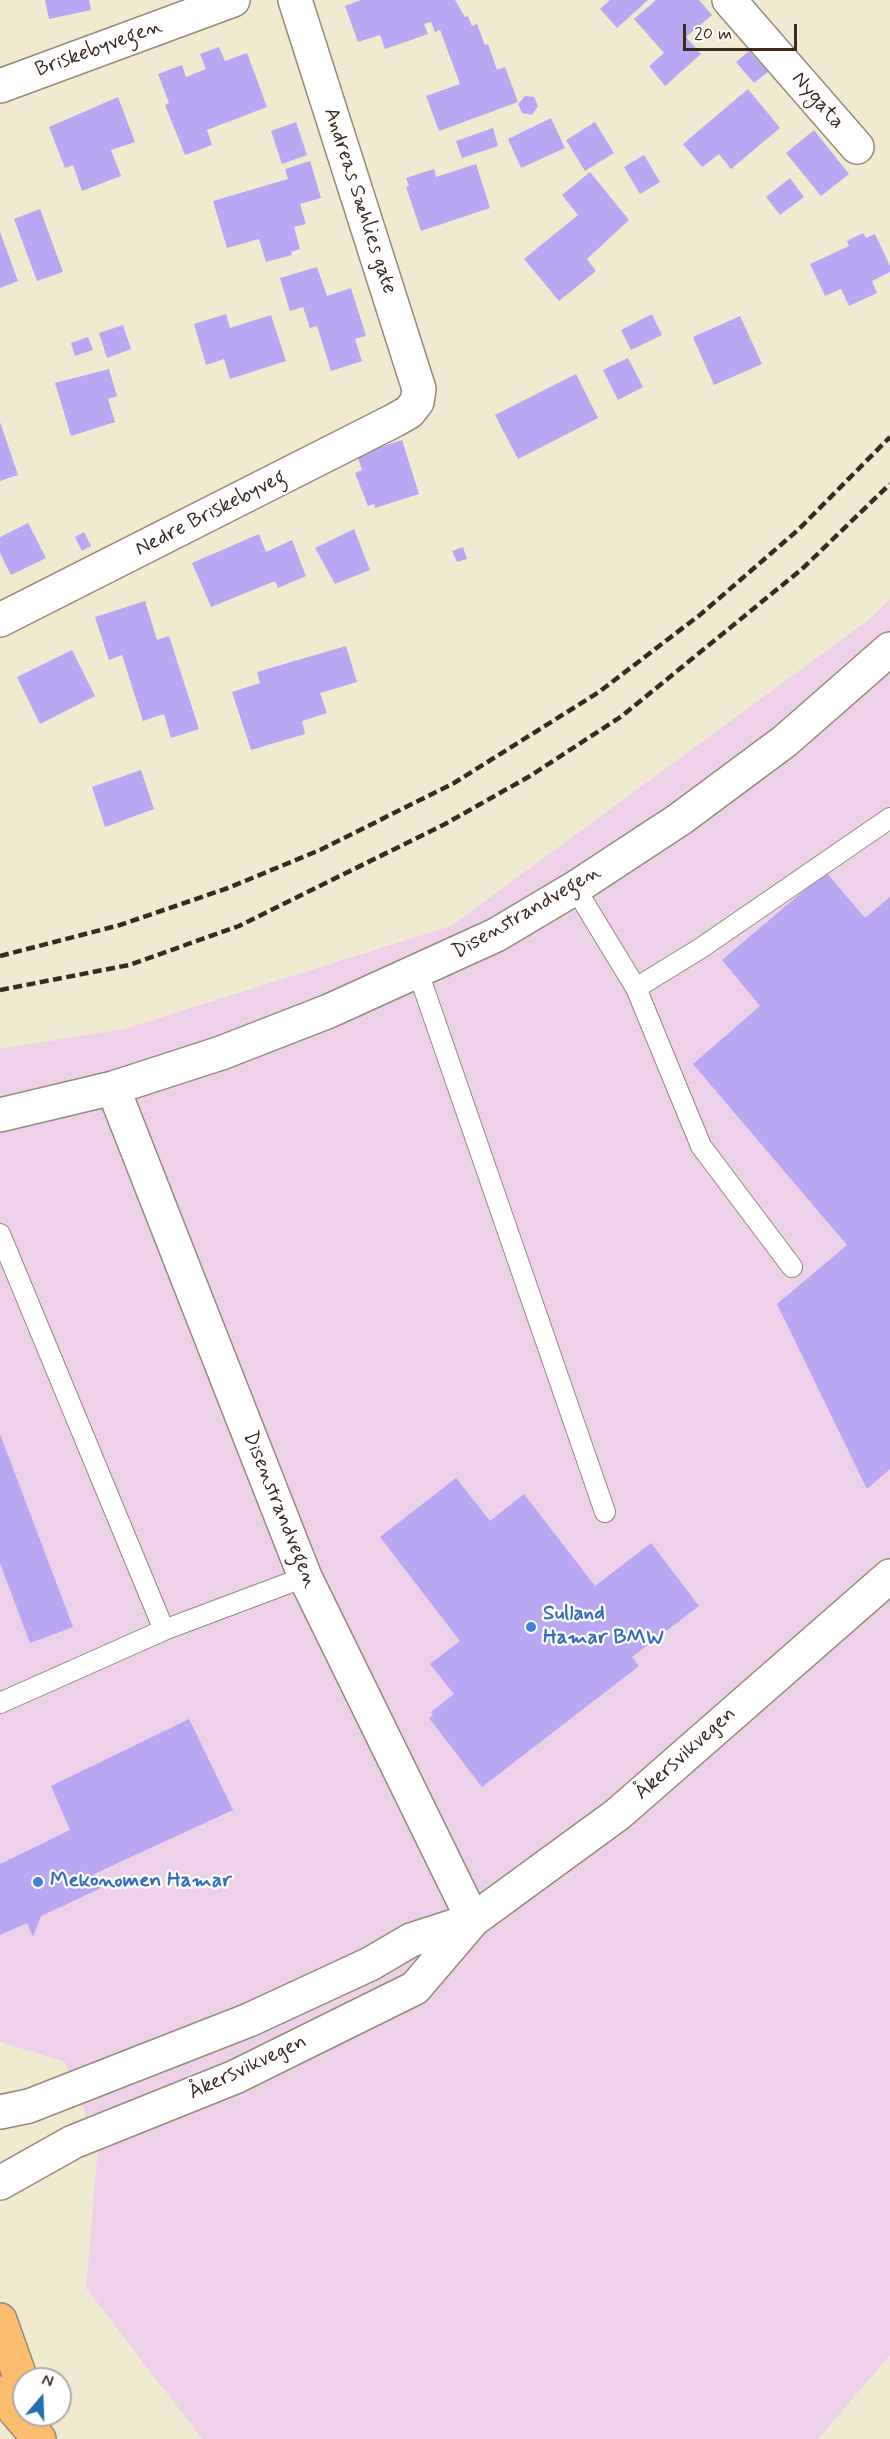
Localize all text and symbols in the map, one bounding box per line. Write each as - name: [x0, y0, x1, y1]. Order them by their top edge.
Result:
- scale bar: [686, 12, 800, 50]
- street label: Briskebyvegen: [32, 14, 166, 84]
- text: 20 m: [694, 22, 732, 46]
- street label: Nygata: [785, 67, 849, 135]
- street label: Andreas Sæhlies gate: [317, 105, 401, 297]
- street label: Nedre Briskebyveg: [132, 465, 290, 563]
- street label: Disenstrandvegen: [448, 860, 606, 966]
- street label: Disenstrandvegen: [236, 1428, 322, 1592]
- place label: Sulland Hamar BMW: [543, 1602, 664, 1652]
- marker: Sulland Hamar BMW: [524, 1620, 538, 1634]
- street label: Åkersvikvegen: [630, 1702, 742, 1806]
- place label: Mekonomen Hamar: [50, 1869, 232, 1895]
- marker: Mekonomen Hamar: [31, 1875, 45, 1889]
- street label: Åkersvikvegen: [185, 2030, 311, 2106]
- north arrow: [12, 2367, 72, 2427]
- text: N: [39, 2370, 56, 2393]

